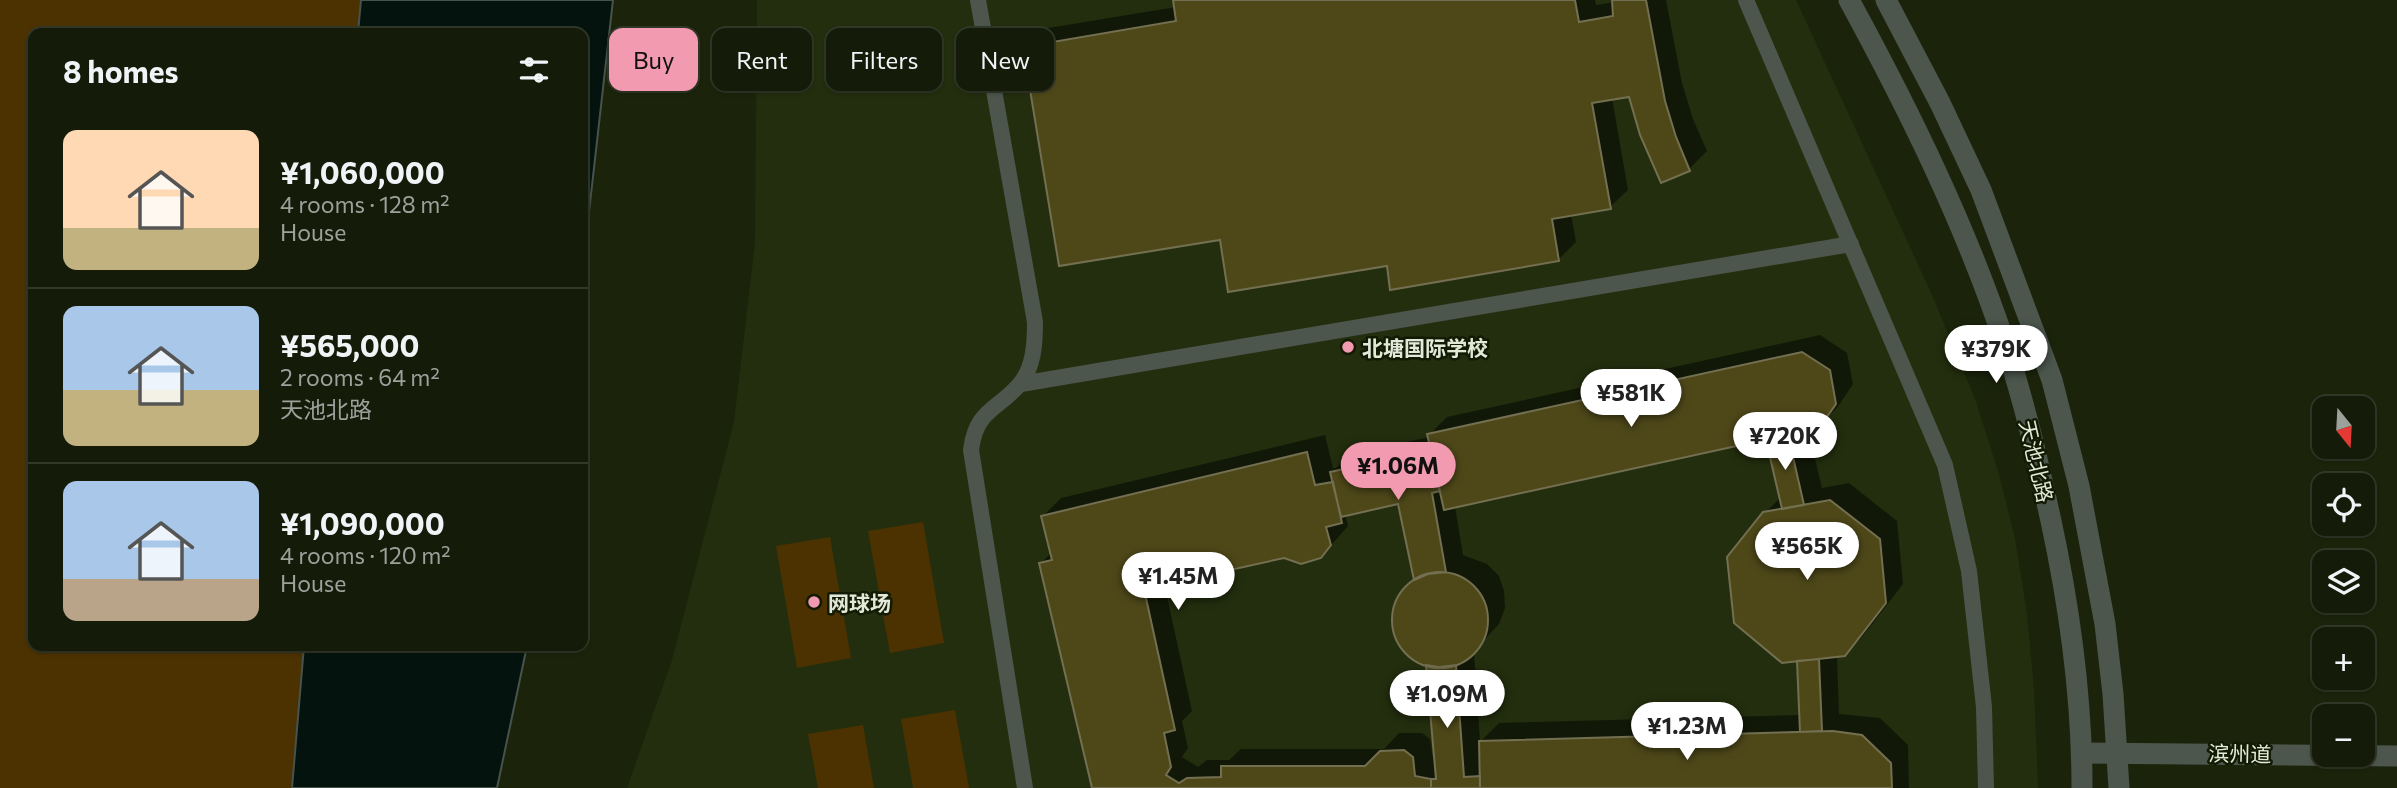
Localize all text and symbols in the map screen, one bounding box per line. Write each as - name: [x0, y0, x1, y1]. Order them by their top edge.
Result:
- chip: Buy: [609, 28, 698, 91]
- chip: Rent: [712, 28, 812, 91]
- chip: Filters: [826, 28, 942, 91]
- chip: New: [956, 28, 1054, 91]
- icon: filters: [515, 51, 553, 89]
- text: 8 homes: [63, 52, 179, 89]
- text: ¥1,060,000: [280, 153, 445, 190]
- icon: home: [119, 158, 203, 242]
- text: 4 rooms · 128 m²: [280, 190, 449, 218]
- text: House: [280, 218, 346, 246]
- text: ¥565,000: [280, 326, 419, 363]
- pin: ¥379K: [1947, 326, 2045, 385]
- icon: home: [119, 334, 203, 418]
- text: ¥379K: [1961, 334, 2031, 362]
- place label: 北塘国际学校: [1362, 335, 1488, 360]
- marker: 北塘国际学校: [1340, 339, 1356, 355]
- text: 2 rooms · 64 m²: [280, 363, 440, 391]
- pin: ¥581K: [1582, 370, 1680, 429]
- text: ¥581K: [1596, 378, 1666, 406]
- text: 天池北路: [280, 395, 372, 423]
- north arrow: [2312, 396, 2375, 458]
- map controls: [2312, 396, 2375, 767]
- pin: ¥720K: [1736, 412, 1834, 472]
- street label: 天池北路: [2015, 417, 2059, 505]
- text: ¥720K: [1749, 421, 1821, 449]
- pin: ¥1.06M: [1341, 442, 1455, 502]
- text: ¥1.06M: [1357, 451, 1439, 479]
- button: locate: [2312, 473, 2375, 536]
- text: ¥1,090,000: [280, 504, 445, 541]
- icon: home: [119, 509, 203, 593]
- pin: ¥565K: [1758, 522, 1856, 582]
- text: ¥565K: [1771, 531, 1843, 559]
- text: 4 rooms · 120 m²: [280, 541, 451, 569]
- button: layers: [2312, 550, 2375, 613]
- pin: ¥1.45M: [1121, 552, 1235, 612]
- text: ¥1.45M: [1138, 561, 1218, 589]
- text: House: [280, 569, 346, 597]
- place label: 网球场: [828, 590, 891, 615]
- marker: 网球场: [806, 594, 822, 610]
- button: +: [2312, 627, 2375, 690]
- pin: ¥1.09M: [1390, 670, 1504, 730]
- text: ¥1.09M: [1406, 679, 1488, 707]
- pin: ¥1.23M: [1630, 702, 1744, 762]
- button: −: [2312, 704, 2375, 767]
- text: ¥1.23M: [1647, 711, 1727, 739]
- street label: 滨州道: [2208, 740, 2272, 766]

